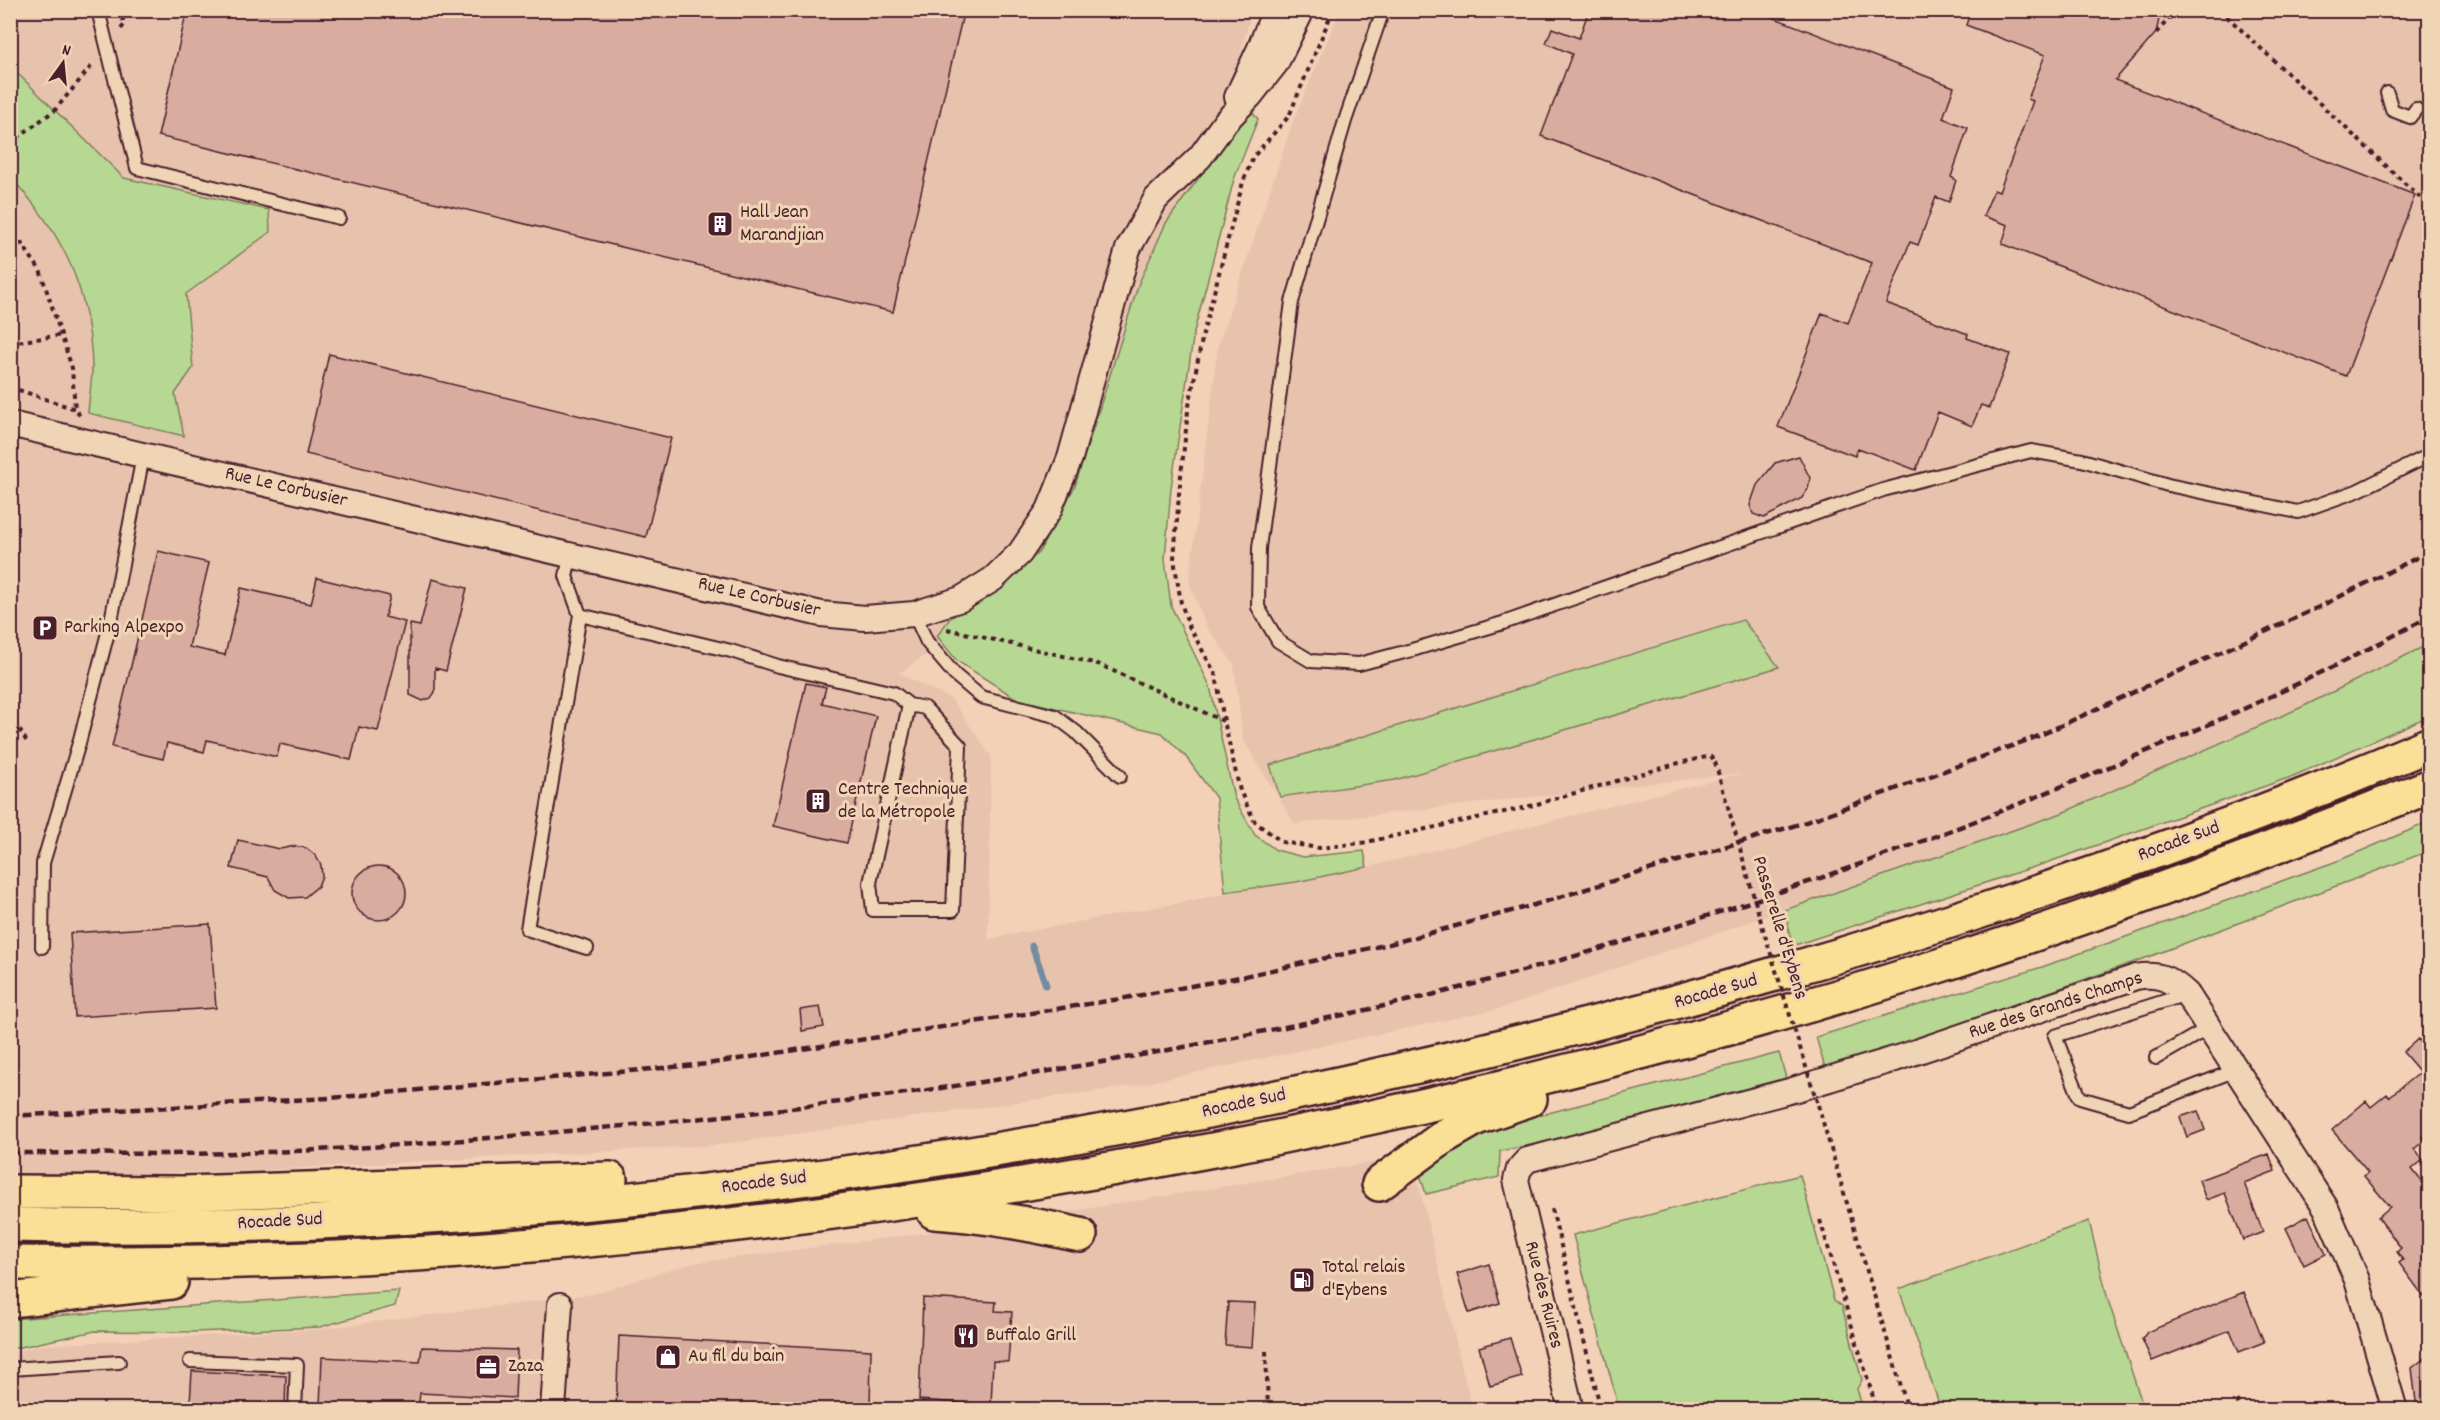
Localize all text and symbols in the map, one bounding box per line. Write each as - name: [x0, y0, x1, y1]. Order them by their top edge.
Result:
- north arrow: [33, 33, 93, 93]
- text: N: [59, 39, 73, 63]
- place label: Hall Jean Marandjian: [740, 199, 824, 250]
- building icon: Hall Jean Marandjian: [705, 209, 735, 239]
- street label: Rue Le Corbusier: [222, 460, 351, 516]
- street label: Rue Le Corbusier: [695, 570, 824, 626]
- parking icon: Parking Alpexpo: [30, 613, 60, 643]
- place label: Parking Alpexpo: [64, 614, 184, 642]
- place label: Centre Technique de la Métropole: [838, 776, 968, 827]
- building icon: Centre Technique de la Métropole: [803, 786, 833, 816]
- street label: Rocade Sud: [2134, 814, 2224, 870]
- street label: Passerelle d'Eybens: [1744, 853, 1814, 1003]
- street label: Rue des Grands Champs: [1965, 965, 2147, 1047]
- street label: Rocade Sud: [1671, 967, 1761, 1017]
- street label: Rocade Sud: [1199, 1081, 1289, 1127]
- street label: Rocade Sud: [720, 1164, 808, 1202]
- street label: Rocade Sud: [237, 1206, 323, 1238]
- street label: Rue des Ruires: [1516, 1238, 1570, 1352]
- place label: Total relais d'Eybens: [1322, 1254, 1406, 1305]
- fuel station icon: Total relais d'Eybens: [1287, 1265, 1317, 1295]
- restaurant icon: Buffalo Grill: [951, 1321, 981, 1351]
- place label: Buffalo Grill: [986, 1322, 1076, 1350]
- shop icon: Au fil du bain: [653, 1342, 683, 1372]
- place label: Au fil du bain: [688, 1343, 784, 1371]
- office icon: Zaza: [473, 1352, 503, 1382]
- place label: Zaza: [508, 1353, 544, 1381]

